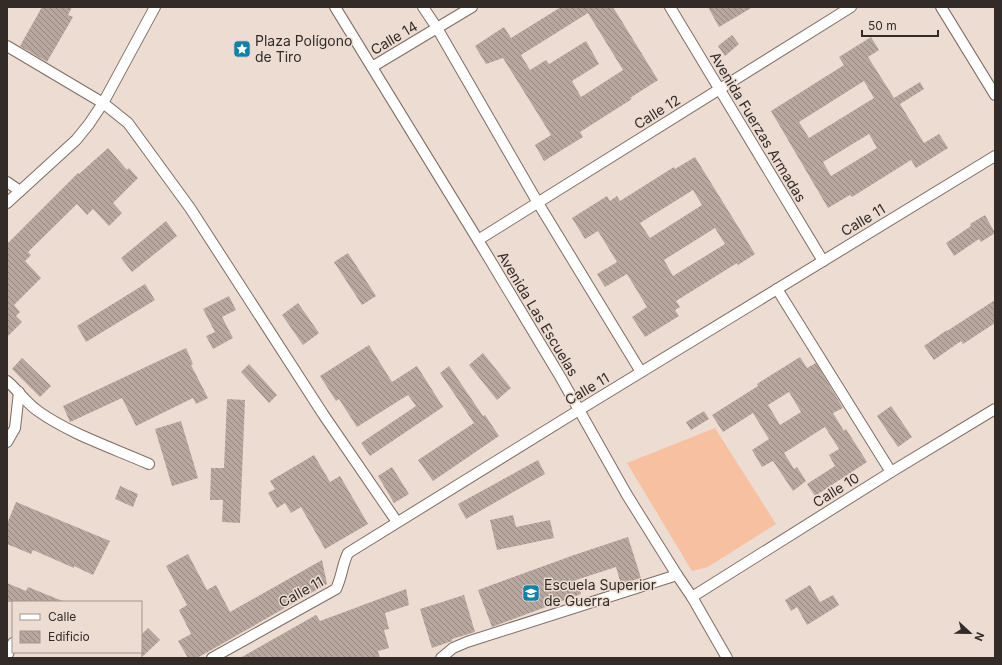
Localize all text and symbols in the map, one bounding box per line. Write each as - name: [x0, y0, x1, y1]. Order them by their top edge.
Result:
- scale bar: [862, 12, 938, 38]
- street label: Calle 14: [367, 17, 420, 58]
- text: 50 m: [868, 18, 897, 33]
- place label: Plaza Polígono de Tiro: [255, 32, 352, 65]
- place icon: Plaza Polígono de Tiro: [232, 39, 252, 59]
- street label: Avenida Fuerzas Armadas: [707, 49, 810, 205]
- street label: Calle 12: [631, 91, 683, 132]
- street label: Calle 11: [838, 200, 888, 239]
- street label: Avenida Las Escuelas: [494, 248, 582, 379]
- street label: Calle 11: [562, 369, 612, 408]
- street label: Calle 10: [809, 469, 862, 510]
- street label: Calle 11: [275, 572, 326, 611]
- place label: Escuela Superior de Guerra: [544, 576, 656, 609]
- school or university icon: Escuela Superior de Guerra: [521, 583, 541, 603]
- legend: [12, 601, 142, 653]
- text: Calle: [48, 609, 76, 624]
- north arrow: [950, 613, 990, 653]
- text: Edificio: [48, 629, 90, 644]
- text: N: [971, 630, 987, 643]

